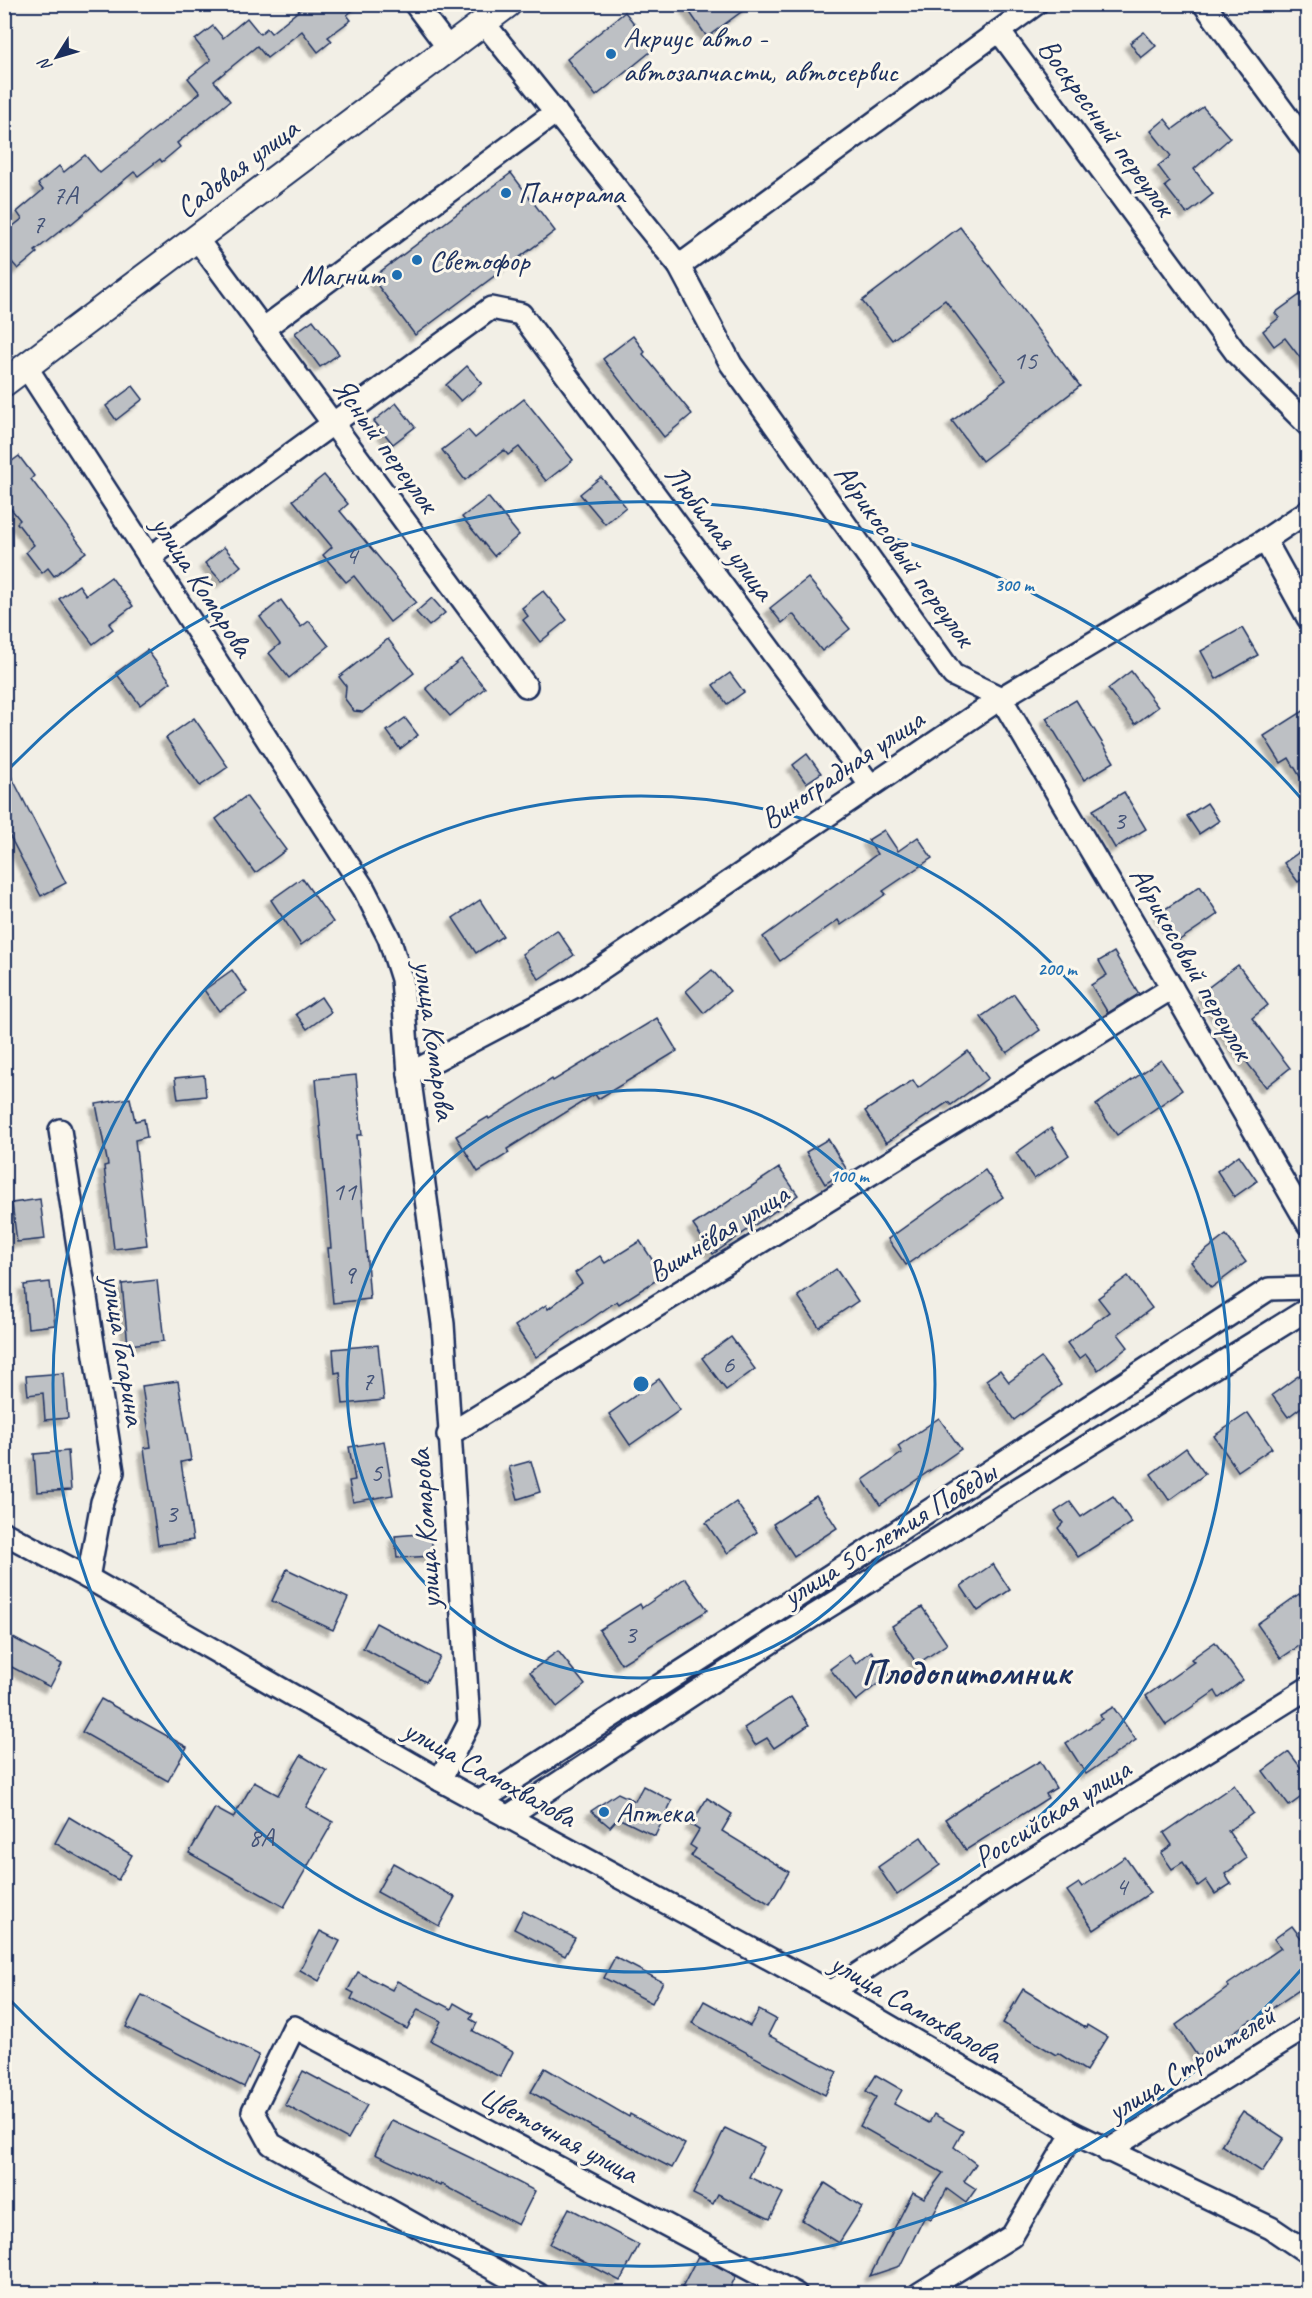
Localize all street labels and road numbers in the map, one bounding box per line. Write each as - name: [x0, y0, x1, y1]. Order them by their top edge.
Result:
- street label: Воскресный переулок: [1030, 31, 1186, 226]
- street label: Садовая улица: [168, 108, 307, 226]
- street label: Ясный переулок: [324, 370, 450, 522]
- street label: Любимая улица: [657, 456, 785, 609]
- street label: Абрикосовый переулок: [826, 456, 986, 656]
- street label: улица Комарова: [142, 507, 264, 665]
- street label: Виноградная улица: [753, 699, 933, 838]
- street label: Абрикосовый переулок: [1121, 860, 1264, 1069]
- street label: улица Комарова: [405, 956, 465, 1124]
- street label: Вишнёвая улица: [641, 1174, 797, 1291]
- street label: улица Гагарина: [93, 1270, 155, 1430]
- street label: улица Комарова: [400, 1446, 450, 1612]
- street label: улица 50-летия Победы: [773, 1452, 1005, 1616]
- street label: улица Самохвалова: [395, 1709, 585, 1837]
- street label: Российская улица: [967, 1749, 1139, 1876]
- street label: улица Самохвалова: [822, 1943, 1010, 2073]
- street label: улица Строителей: [1098, 1995, 1283, 2131]
- street label: Цветочная улица: [473, 2076, 647, 2193]

